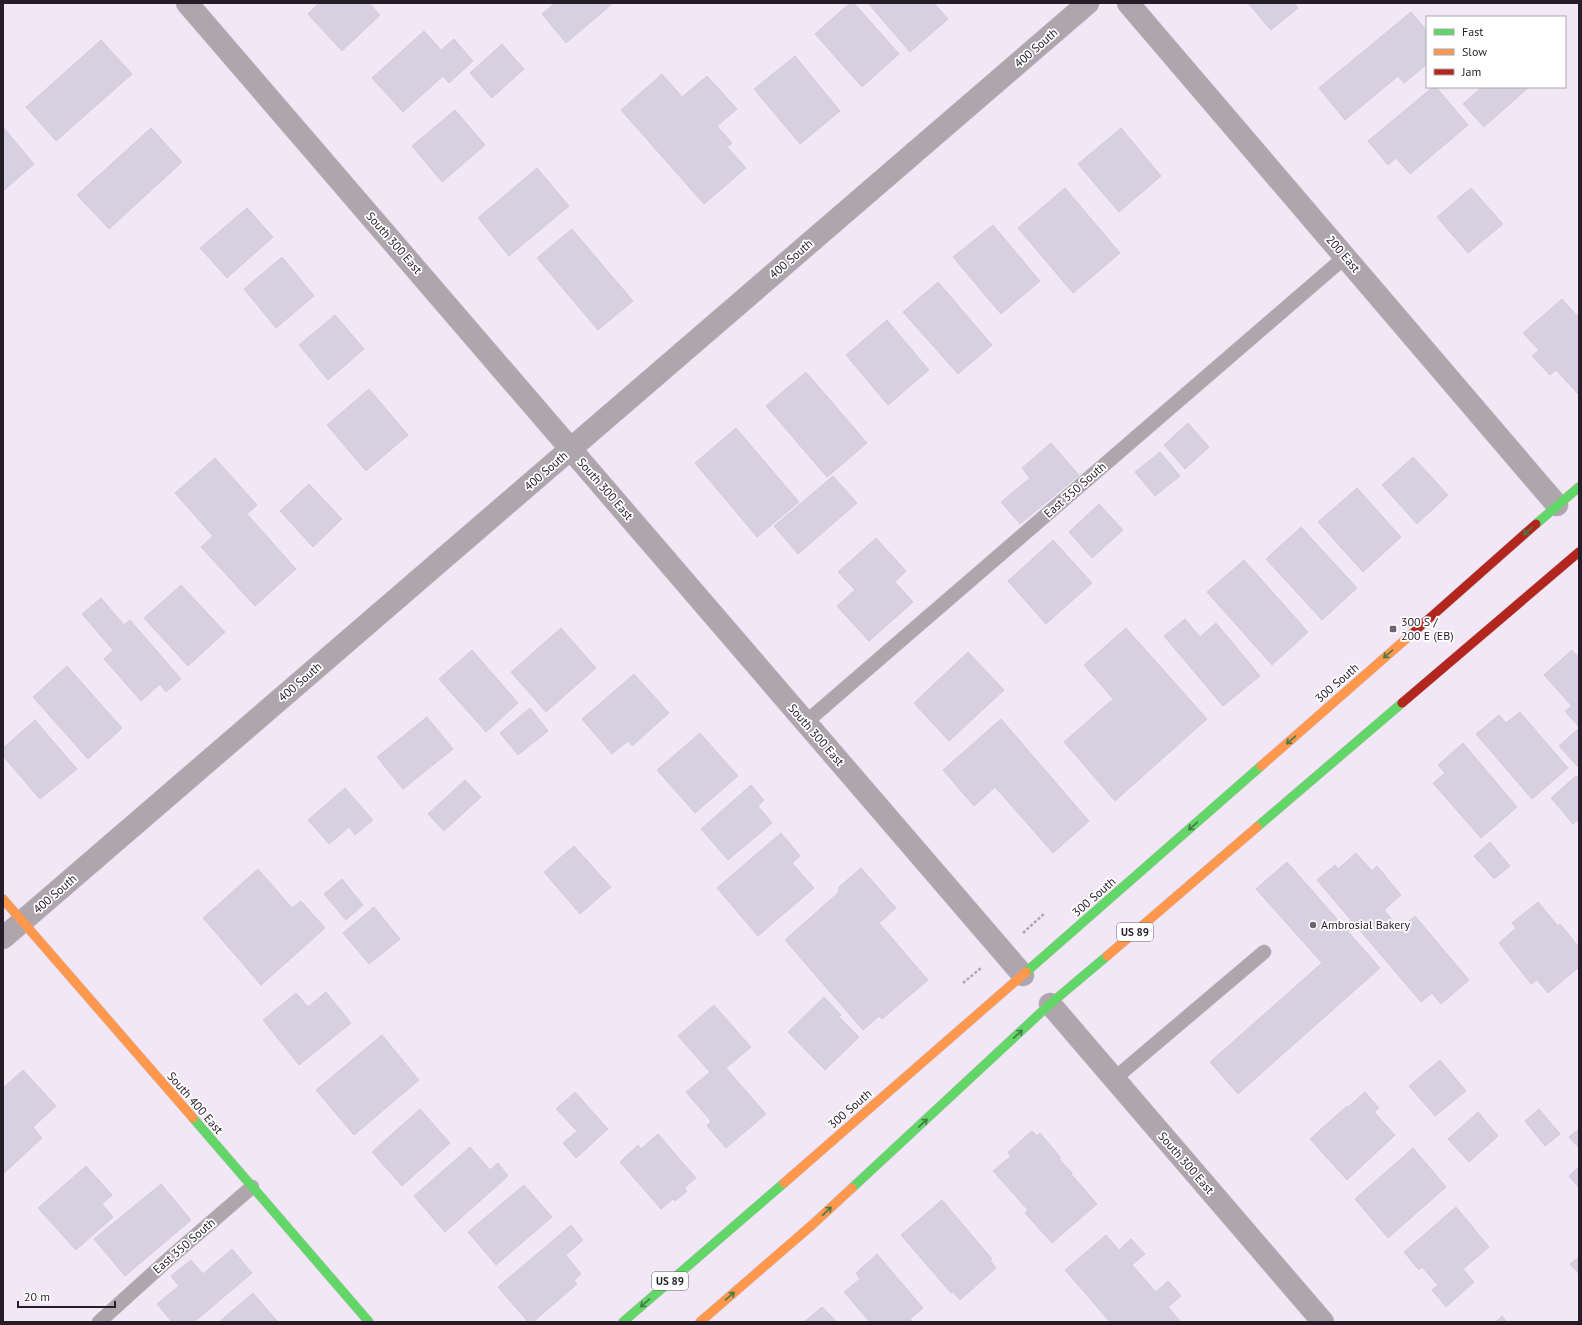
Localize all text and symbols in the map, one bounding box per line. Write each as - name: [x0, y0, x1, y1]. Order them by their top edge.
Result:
- legend: [1426, 16, 1566, 88]
- text: Fast: [1462, 24, 1483, 39]
- street label: 400 South: [1011, 25, 1060, 71]
- text: Slow: [1462, 44, 1487, 59]
- text: Jam: [1461, 64, 1481, 79]
- street label: South 300 East: [363, 209, 425, 277]
- street label: 200 East: [1323, 232, 1364, 275]
- street label: 400 South: [766, 236, 815, 282]
- street label: 400 South: [521, 448, 570, 494]
- street label: South 300 East: [574, 455, 636, 523]
- street label: East 350 South: [1041, 459, 1109, 521]
- one-way arrow: [1523, 526, 1533, 536]
- place label: 300 S / 200 E (EB): [1401, 614, 1454, 643]
- marker: 300 S / 200 E (EB): [1388, 624, 1398, 634]
- one-way arrow: [1383, 649, 1394, 658]
- street label: 400 South: [275, 659, 324, 705]
- street label: 300 South: [1312, 660, 1361, 706]
- street label: South 300 East: [785, 701, 847, 769]
- one-way arrow: [1285, 735, 1296, 744]
- one-way arrow: [1188, 821, 1198, 830]
- street label: 400 South: [30, 871, 79, 917]
- street label: 300 South: [1069, 874, 1118, 920]
- place label: Ambrosial Bakery: [1321, 917, 1410, 932]
- marker: Ambrosial Bakery: [1308, 920, 1318, 930]
- road number: US 89: [1117, 923, 1153, 941]
- one-way arrow: [1013, 1029, 1023, 1039]
- street label: South 400 East: [164, 1069, 226, 1137]
- street label: 300 South: [825, 1086, 874, 1132]
- one-way arrow: [918, 1118, 928, 1127]
- street label: South 300 East: [1155, 1129, 1217, 1197]
- one-way arrow: [822, 1207, 832, 1216]
- street label: East 350 South: [150, 1215, 218, 1277]
- road number: US 89: [652, 1272, 688, 1290]
- scale bar: [18, 1283, 115, 1309]
- text: 20 m: [24, 1289, 50, 1304]
- one-way arrow: [724, 1292, 735, 1301]
- one-way arrow: [640, 1298, 650, 1307]

